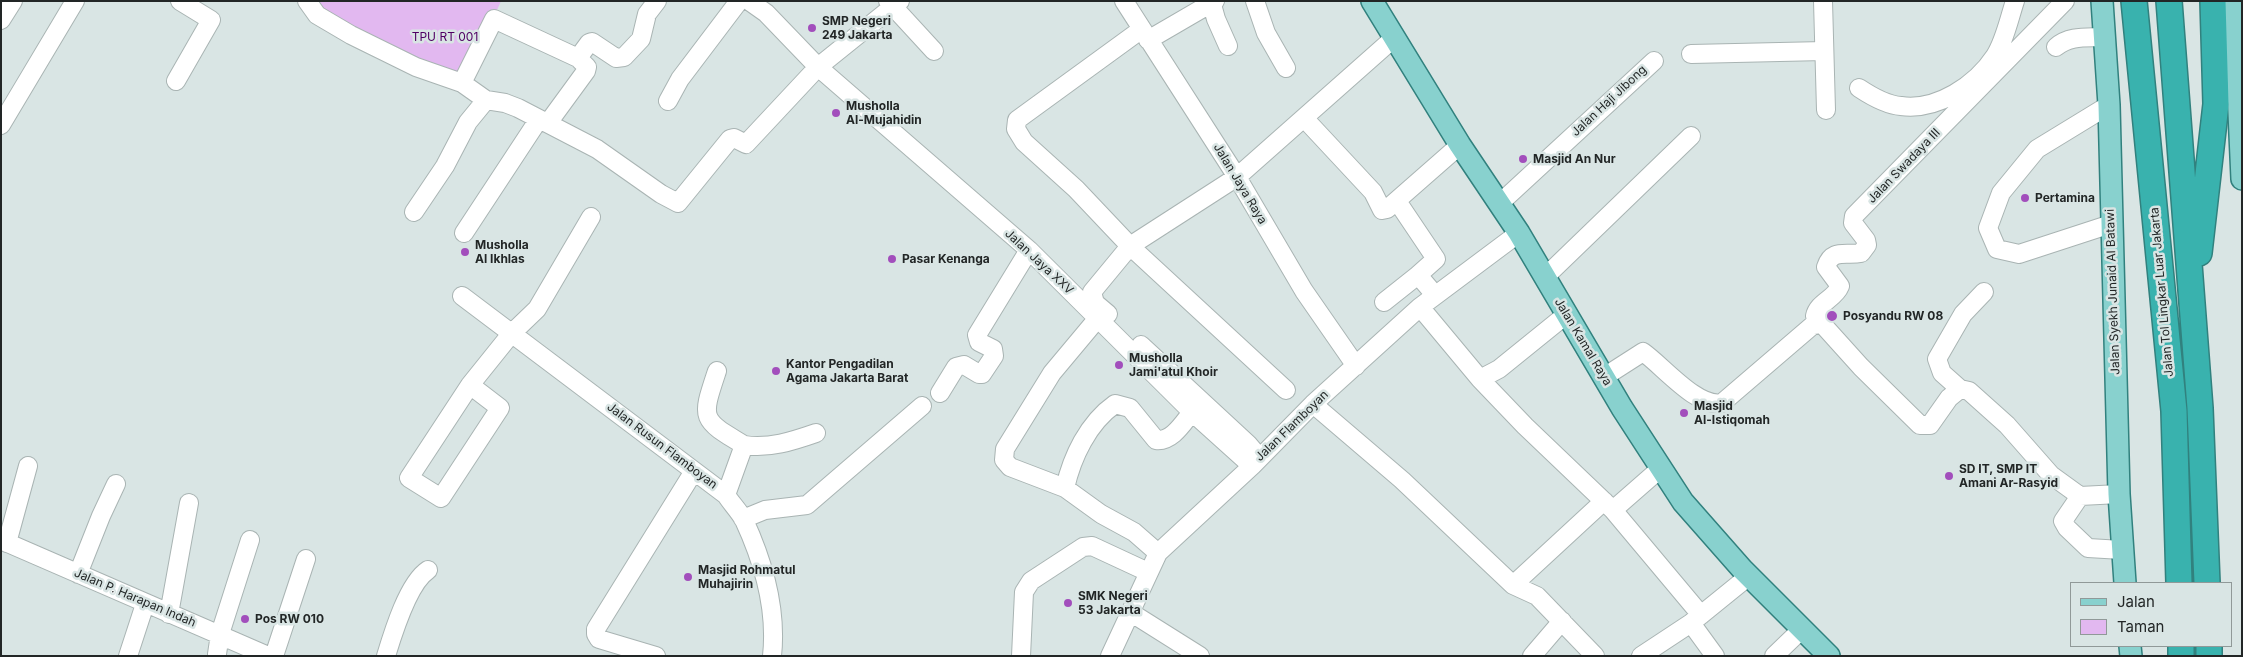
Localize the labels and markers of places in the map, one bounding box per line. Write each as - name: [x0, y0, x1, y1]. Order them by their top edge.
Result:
- place label: SMP Negeri 249 Jakarta: [822, 14, 893, 42]
- marker: SMP Negeri 249 Jakarta: [806, 22, 818, 34]
- place label: Musholla Al-Mujahidin: [846, 99, 922, 127]
- marker: Musholla Al-Mujahidin: [830, 107, 842, 119]
- place label: Masjid An Nur: [1533, 152, 1616, 166]
- marker: Masjid An Nur: [1517, 153, 1529, 165]
- place label: Pertamina: [2035, 191, 2095, 205]
- marker: Pertamina: [2019, 192, 2031, 204]
- place label: Musholla Al Ikhlas: [475, 238, 529, 266]
- marker: Musholla Al Ikhlas: [459, 246, 471, 258]
- place label: Pasar Kenanga: [902, 252, 990, 266]
- marker: Pasar Kenanga: [886, 253, 898, 265]
- marker: Posyandu RW 08: [1825, 309, 1839, 323]
- place label: Posyandu RW 08: [1843, 309, 1943, 323]
- place label: Musholla Jami'atul Khoir: [1129, 351, 1218, 379]
- place label: Kantor Pengadilan Agama Jakarta Barat: [786, 357, 908, 385]
- marker: Musholla Jami'atul Khoir: [1113, 359, 1125, 371]
- marker: Kantor Pengadilan Agama Jakarta Barat: [770, 365, 782, 377]
- place label: Masjid Al-Istiqomah: [1694, 399, 1770, 427]
- marker: Masjid Al-Istiqomah: [1678, 407, 1690, 419]
- place label: SD IT, SMP IT Amani Ar-Rasyid: [1959, 462, 2058, 490]
- marker: SD IT, SMP IT Amani Ar-Rasyid: [1943, 470, 1955, 482]
- place label: Masjid Rohmatul Muhajirin: [698, 563, 795, 591]
- marker: Masjid Rohmatul Muhajirin: [682, 571, 694, 583]
- place label: SMK Negeri 53 Jakarta: [1078, 589, 1148, 617]
- marker: SMK Negeri 53 Jakarta: [1062, 597, 1074, 609]
- place label: Pos RW 010: [255, 612, 324, 626]
- marker: Pos RW 010: [239, 613, 251, 625]

